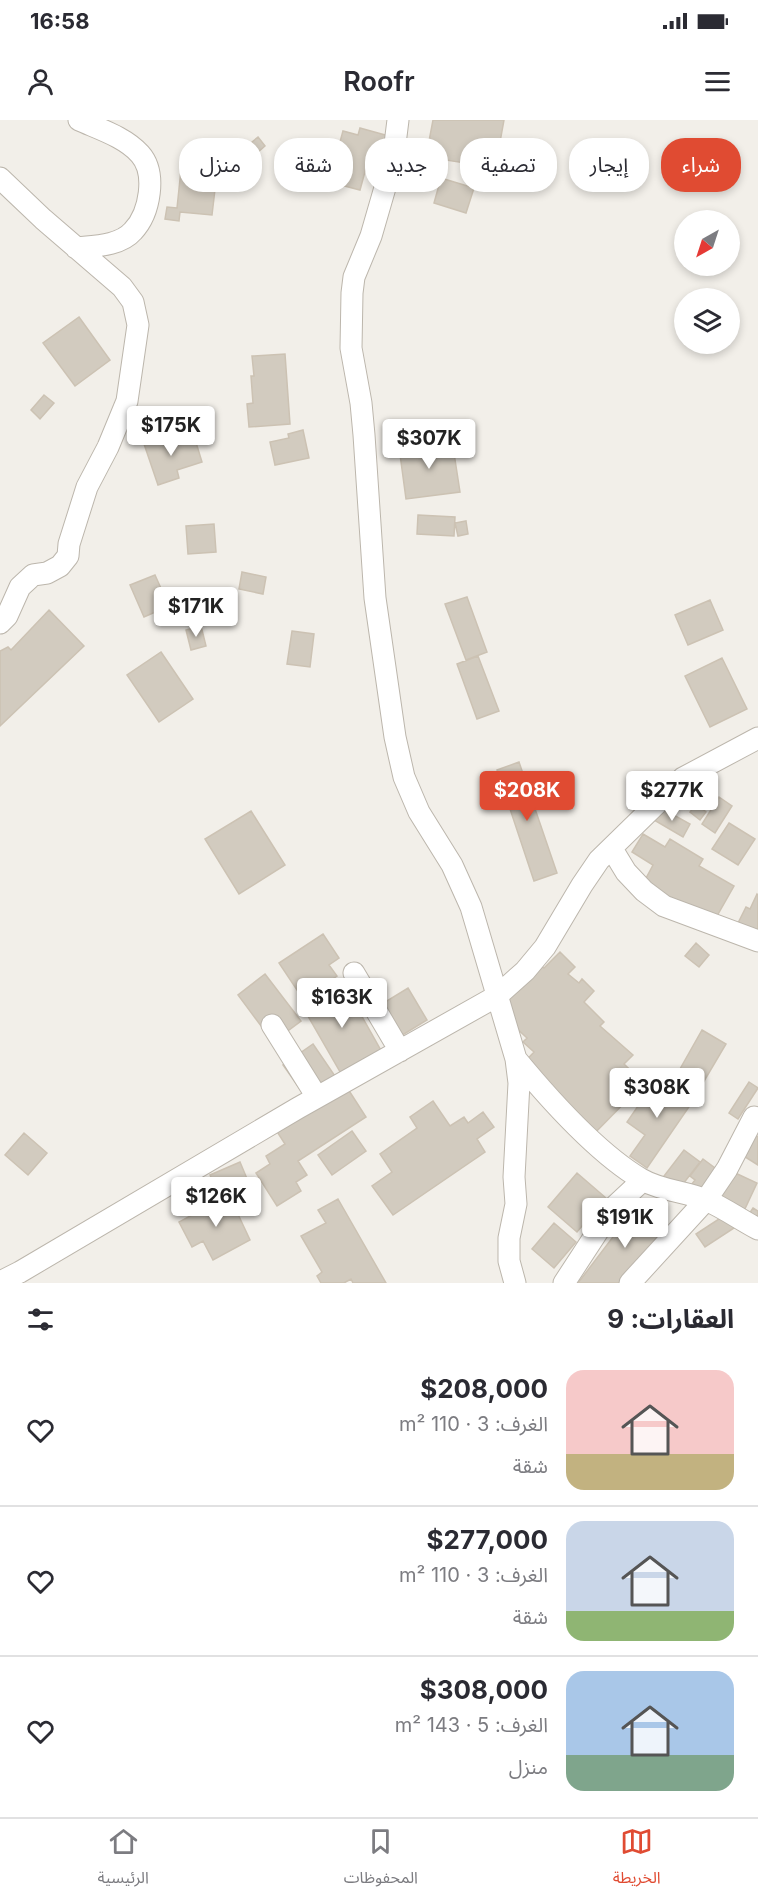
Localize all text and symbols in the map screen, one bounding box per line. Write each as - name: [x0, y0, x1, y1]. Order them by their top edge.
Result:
- text: 16:58: [30, 8, 90, 34]
- icon: person: [24, 65, 57, 98]
- text: Roofr: [343, 65, 415, 98]
- icon: menu: [701, 65, 734, 98]
- chip: منزل: [179, 138, 262, 192]
- chip: شقة: [274, 138, 353, 192]
- chip: جديد: [365, 138, 448, 192]
- chip: تصفية: [460, 138, 557, 192]
- chip: إيجار: [569, 138, 649, 192]
- chip: شراء: [661, 138, 741, 192]
- north arrow: [674, 210, 740, 276]
- map controls: [674, 210, 740, 354]
- button: layers: [674, 288, 740, 354]
- pin: $175K: [129, 406, 213, 457]
- text: $175K: [141, 413, 201, 437]
- pin: $307K: [387, 419, 471, 470]
- text: $307K: [396, 426, 462, 450]
- pin: $171K: [154, 587, 238, 638]
- text: $171K: [168, 594, 224, 618]
- pin: $208K: [485, 771, 569, 822]
- pin: $277K: [630, 771, 714, 822]
- text: $208K: [494, 778, 560, 802]
- text: $277K: [640, 778, 704, 802]
- pin: $163K: [300, 978, 384, 1029]
- text: $163K: [311, 985, 373, 1009]
- pin: $308K: [615, 1068, 699, 1119]
- text: $308K: [624, 1075, 690, 1099]
- pin: $126K: [174, 1177, 258, 1228]
- text: $126K: [185, 1184, 247, 1208]
- pin: $191K: [583, 1198, 667, 1249]
- text: $191K: [596, 1205, 654, 1229]
- icon: filters: [24, 1303, 57, 1336]
- text: العقارات: 9: [607, 1303, 734, 1334]
- text: $208,000: [420, 1373, 548, 1404]
- icon: home: [614, 1394, 686, 1466]
- text: الغرف: 3 · 110 m²: [399, 1412, 548, 1436]
- icon: heart: [24, 1414, 57, 1447]
- text: شقة: [513, 1454, 548, 1478]
- text: $277,000: [427, 1524, 548, 1555]
- icon: home: [614, 1545, 686, 1617]
- text: الغرف: 3 · 110 m²: [399, 1563, 548, 1587]
- icon: heart: [24, 1565, 57, 1598]
- text: شقة: [513, 1605, 548, 1629]
- text: $308,000: [420, 1674, 548, 1705]
- icon: home: [614, 1695, 686, 1767]
- text: الغرف: 5 · 143 m²: [395, 1713, 548, 1737]
- icon: heart: [24, 1715, 57, 1748]
- text: منزل: [509, 1755, 548, 1779]
- tab: الرئيسية: [97, 1825, 149, 1895]
- tab: المحفوظات: [344, 1825, 418, 1895]
- tab: الخريطة: [613, 1825, 661, 1895]

